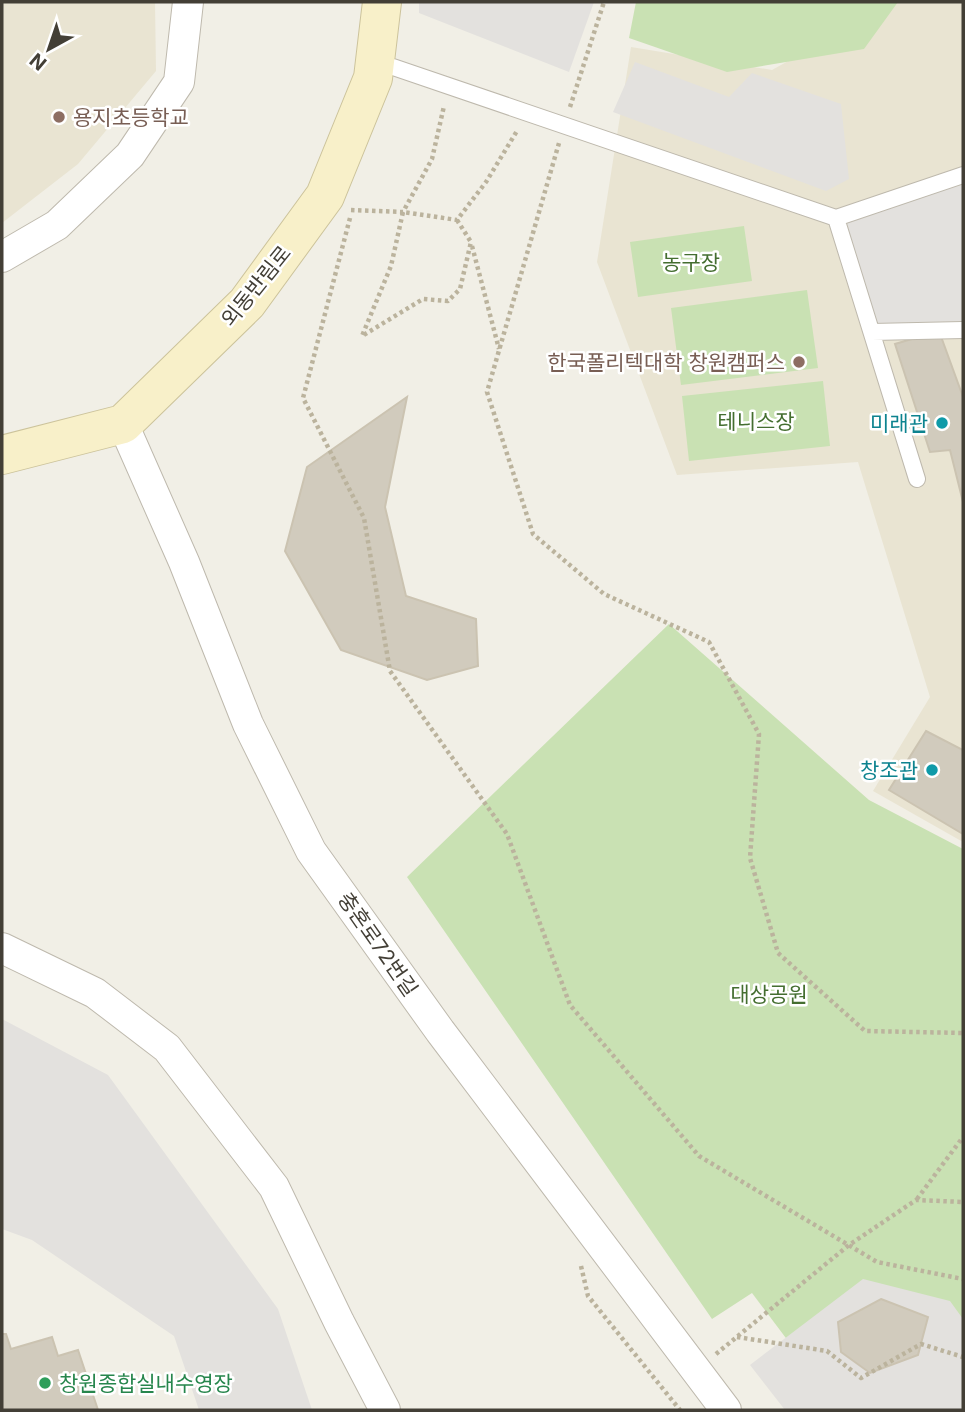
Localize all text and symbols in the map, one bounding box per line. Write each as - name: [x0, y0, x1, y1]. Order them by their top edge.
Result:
- north arrow: [14, 14, 84, 84]
- text: N: [25, 48, 51, 75]
- place label: 용지초등학교: [73, 105, 189, 130]
- marker: 용지초등학교: [51, 109, 67, 125]
- street label: 외동반림로: [216, 241, 296, 331]
- park label: 농구장: [662, 250, 720, 275]
- place label: 한국폴리텍대학 창원캠퍼스: [547, 350, 785, 375]
- marker: 한국폴리텍대학 창원캠퍼스: [791, 354, 807, 370]
- park label: 테니스장: [717, 409, 795, 434]
- place label: 미래관: [870, 411, 928, 436]
- marker: 미래관: [934, 415, 950, 431]
- place label: 창조관: [860, 758, 918, 783]
- marker: 창조관: [924, 762, 940, 778]
- street label: 충혼로72번길: [333, 887, 423, 1001]
- park label: 대상공원: [730, 982, 808, 1007]
- place label: 창원종합실내수영장: [59, 1371, 233, 1396]
- marker: 창원종합실내수영장: [37, 1375, 53, 1391]

